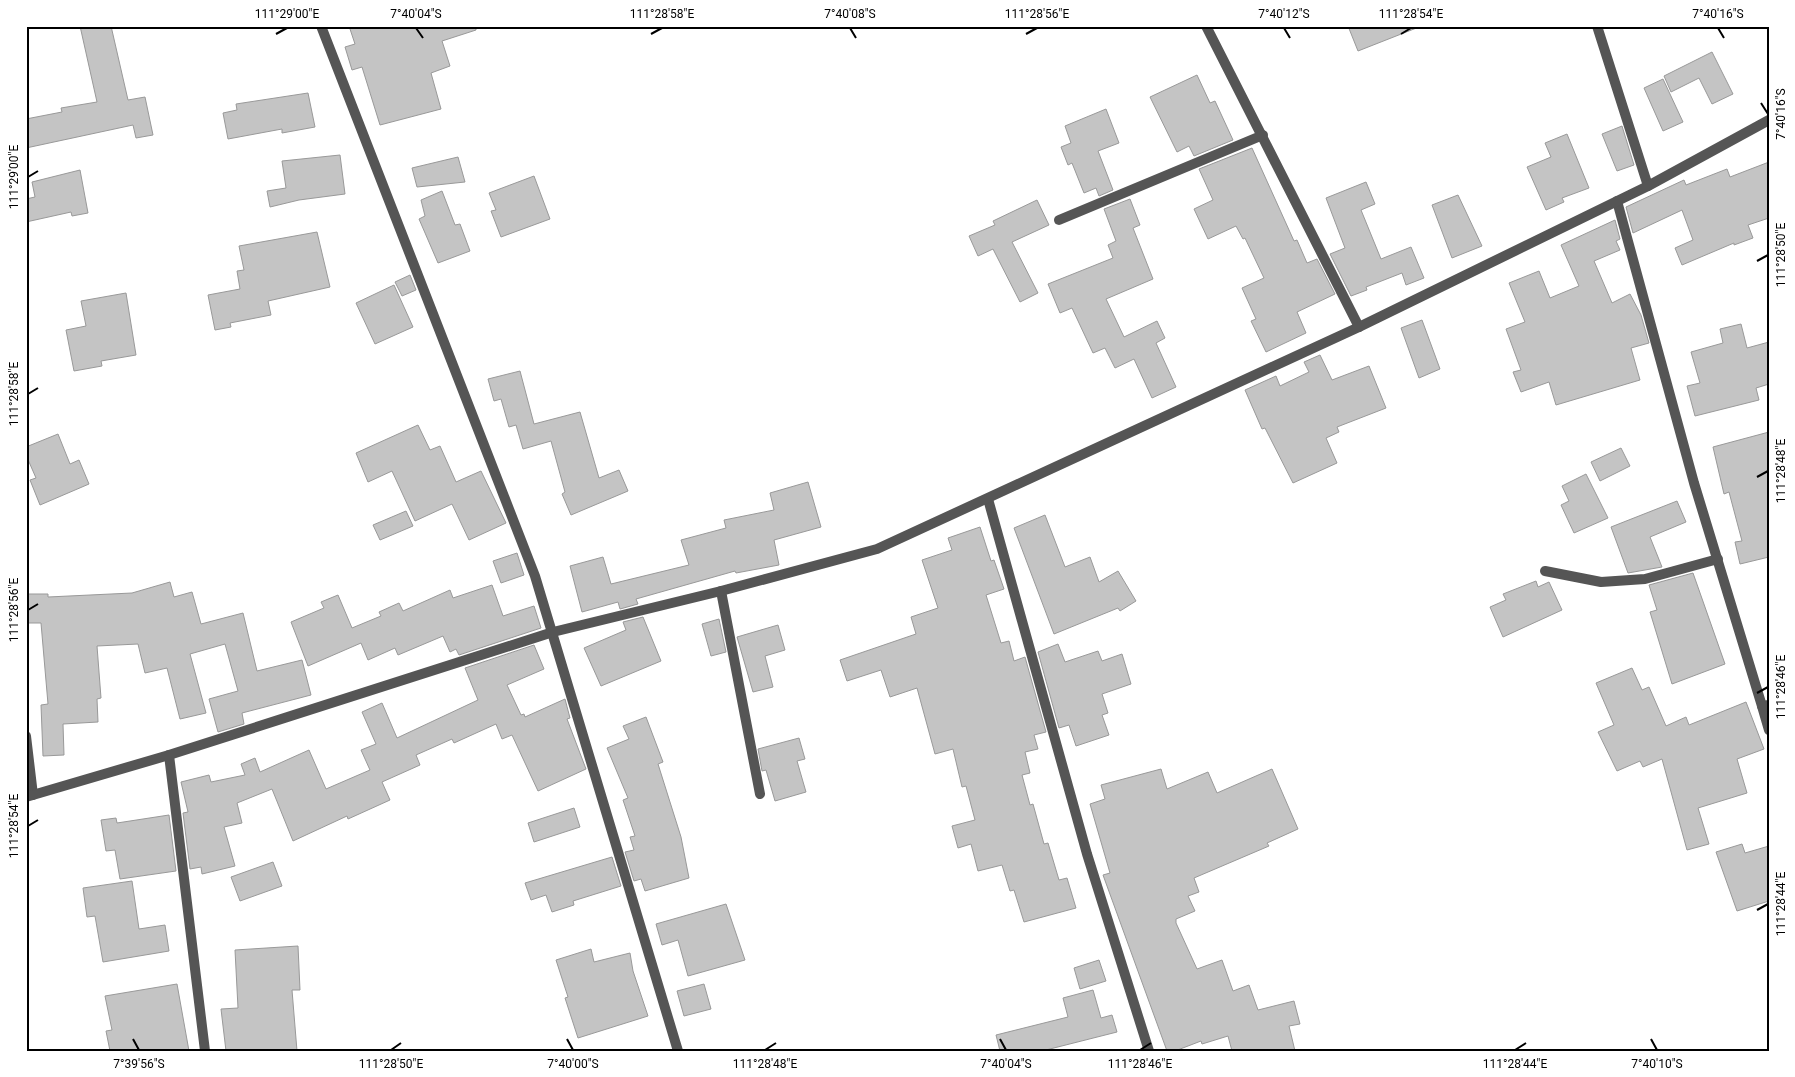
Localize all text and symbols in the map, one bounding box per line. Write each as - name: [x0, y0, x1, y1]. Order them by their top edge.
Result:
- text: 111°29'00"E: [255, 7, 319, 21]
- text: 7°40'04"S: [390, 7, 442, 21]
- text: 111°28'58"E: [630, 7, 694, 21]
- text: 7°40'08"S: [824, 7, 876, 21]
- text: 111°28'56"E: [1005, 7, 1069, 21]
- text: 7°40'12"S: [1258, 7, 1310, 21]
- text: 111°28'54"E: [1379, 7, 1443, 21]
- text: 7°40'16"S: [1692, 7, 1744, 21]
- text: 7°40'16"S: [1774, 88, 1788, 140]
- text: 111°29'00"E: [7, 145, 21, 209]
- text: 111°28'50"E: [1774, 223, 1788, 287]
- text: 111°28'58"E: [7, 362, 21, 426]
- text: 111°28'48"E: [1774, 439, 1788, 503]
- text: 111°28'56"E: [7, 578, 21, 642]
- text: 111°28'46"E: [1774, 655, 1788, 719]
- text: 111°28'54"E: [7, 794, 21, 858]
- text: 111°28'44"E: [1774, 872, 1788, 936]
- text: 7°39'56"S: [113, 1057, 165, 1071]
- text: 111°28'50"E: [359, 1057, 423, 1071]
- text: 7°40'00"S: [547, 1057, 599, 1071]
- text: 111°28'48"E: [733, 1057, 797, 1071]
- text: 7°40'04"S: [980, 1057, 1032, 1071]
- text: 111°28'46"E: [1108, 1057, 1172, 1071]
- text: 111°28'44"E: [1483, 1057, 1547, 1071]
- text: 7°40'10"S: [1631, 1057, 1683, 1071]

